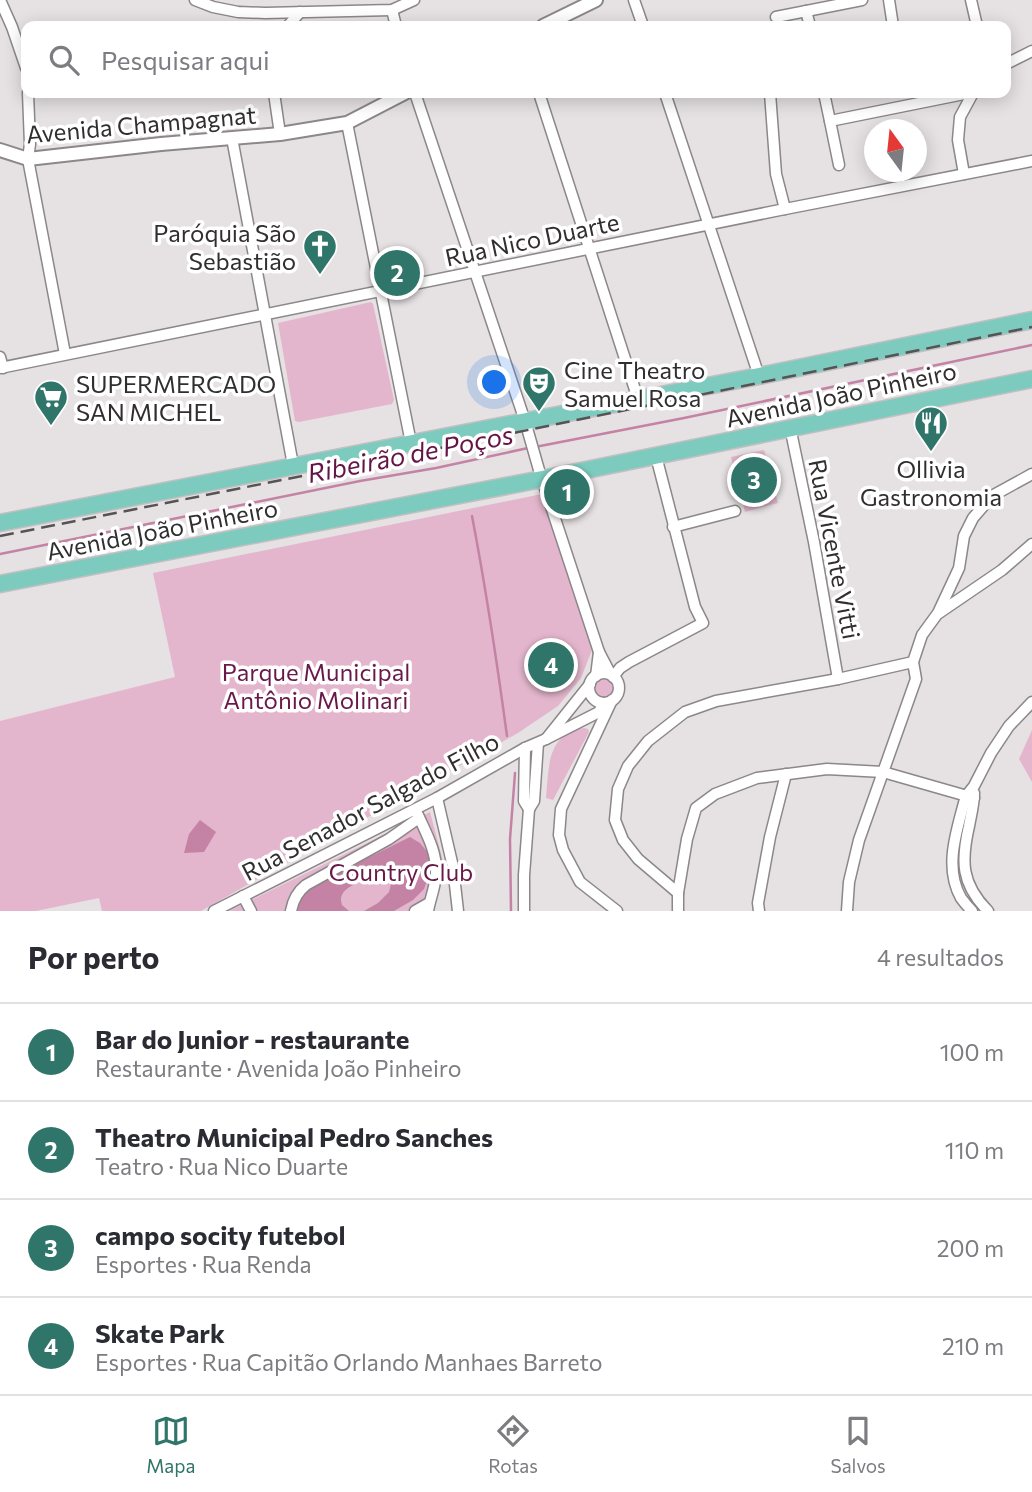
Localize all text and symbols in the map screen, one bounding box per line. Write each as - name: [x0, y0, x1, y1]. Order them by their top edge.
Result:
- search box: [21, 21, 1011, 98]
- icon: search: [45, 41, 83, 79]
- text: Pesquisar aqui: [101, 44, 270, 75]
- street label: Avenida Champagnat: [25, 99, 257, 148]
- north arrow: [864, 119, 927, 182]
- street label: Rua Nico Duarte: [442, 206, 622, 272]
- place label: Paróquia São Sebastião: [153, 218, 296, 275]
- church icon: Paróquia São Sebastião: [301, 227, 339, 276]
- pin: 2: [374, 247, 420, 299]
- place label: Cine Theatro Samuel Rosa: [564, 355, 705, 412]
- street label: Avenida João Pinheiro: [723, 355, 959, 433]
- theatre icon: Cine Theatro Samuel Rosa: [520, 364, 558, 413]
- your location: [477, 365, 511, 399]
- place label: SUPERMERCADO SAN MICHEL: [76, 369, 276, 426]
- supermarket icon: SUPERMERCADO SAN MICHEL: [32, 378, 70, 427]
- restaurant icon: Ollivia Gastronomia: [912, 404, 950, 453]
- water label: Ribeirão de Poços: [304, 418, 516, 488]
- pin: 3: [731, 454, 777, 506]
- place label: Ollivia Gastronomia: [860, 454, 1002, 511]
- street label: Rua Vicente Vitti: [803, 456, 867, 642]
- pin: 1: [544, 466, 590, 518]
- street label: Avenida João Pinheiro: [44, 492, 280, 566]
- pin: 4: [528, 639, 574, 691]
- park label: Parque Municipal Antônio Molinari: [222, 657, 410, 714]
- street label: Rua Senador Salgado Filho: [237, 726, 503, 886]
- park label: Country Club: [329, 857, 473, 886]
- text: Por perto: [28, 938, 160, 975]
- text: 4 resultados: [877, 943, 1004, 971]
- text: Bar do Junior - restaurante: [95, 1023, 409, 1054]
- text: 1: [46, 1038, 56, 1066]
- text: 100 m: [940, 1038, 1004, 1066]
- text: Restaurante · Avenida João Pinheiro: [95, 1054, 461, 1082]
- text: Theatro Municipal Pedro Sanches: [95, 1121, 493, 1152]
- text: 2: [44, 1136, 58, 1164]
- text: 110 m: [945, 1136, 1004, 1164]
- text: Teatro · Rua Nico Duarte: [95, 1152, 348, 1180]
- text: campo socity futebol: [95, 1219, 346, 1250]
- text: 3: [44, 1234, 58, 1262]
- text: 200 m: [937, 1234, 1004, 1262]
- text: Esportes · Rua Renda: [95, 1250, 312, 1278]
- text: Skate Park: [95, 1317, 225, 1348]
- text: 4: [44, 1332, 58, 1360]
- text: 210 m: [942, 1332, 1004, 1360]
- text: Esportes · Rua Capitão Orlando Manhaes Barreto: [95, 1348, 603, 1376]
- tab: Mapa: [146, 1412, 195, 1477]
- tab: Rotas: [488, 1412, 538, 1477]
- tab: Salvos: [831, 1412, 886, 1477]

